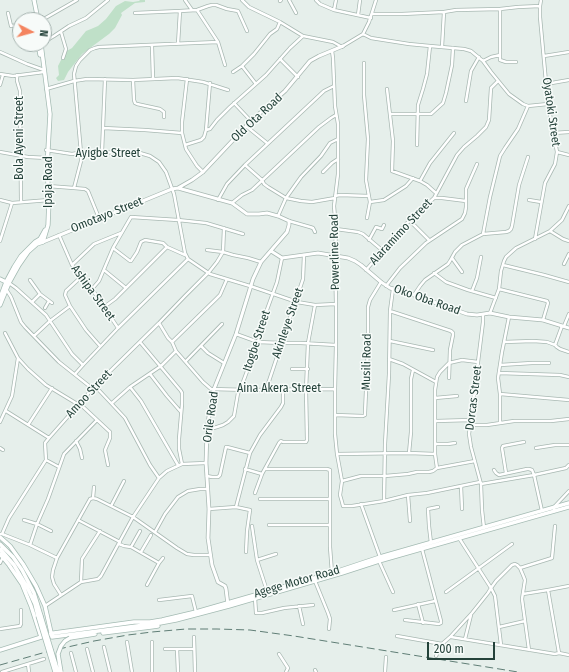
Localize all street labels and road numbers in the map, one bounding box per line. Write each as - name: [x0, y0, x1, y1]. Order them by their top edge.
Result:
- street label: Oyatoki Street: [539, 77, 563, 147]
- street label: Old Ota Road: [228, 91, 286, 145]
- street label: Bola Ayeni Street: [13, 96, 27, 180]
- street label: Ayigbe Street: [76, 147, 140, 161]
- street label: Ipaja Road: [42, 156, 56, 208]
- street label: Omotayo Street: [69, 194, 145, 236]
- street label: Alaramimo Street: [367, 196, 435, 268]
- street label: Powerline Road: [327, 214, 343, 290]
- street label: Ashipa Street: [68, 262, 118, 324]
- street label: Oko Oba Road: [392, 282, 462, 318]
- street label: Akinleye Street: [269, 286, 307, 360]
- street label: Itogbe Street: [240, 309, 274, 373]
- street label: Musili Road: [359, 333, 375, 391]
- street label: Dorcas Street: [463, 365, 485, 431]
- street label: Amoo Street: [63, 367, 115, 421]
- street label: Aina Akera Street: [237, 382, 321, 396]
- street label: Orile Road: [200, 391, 222, 443]
- street label: Agege Motor Road: [252, 563, 342, 601]

